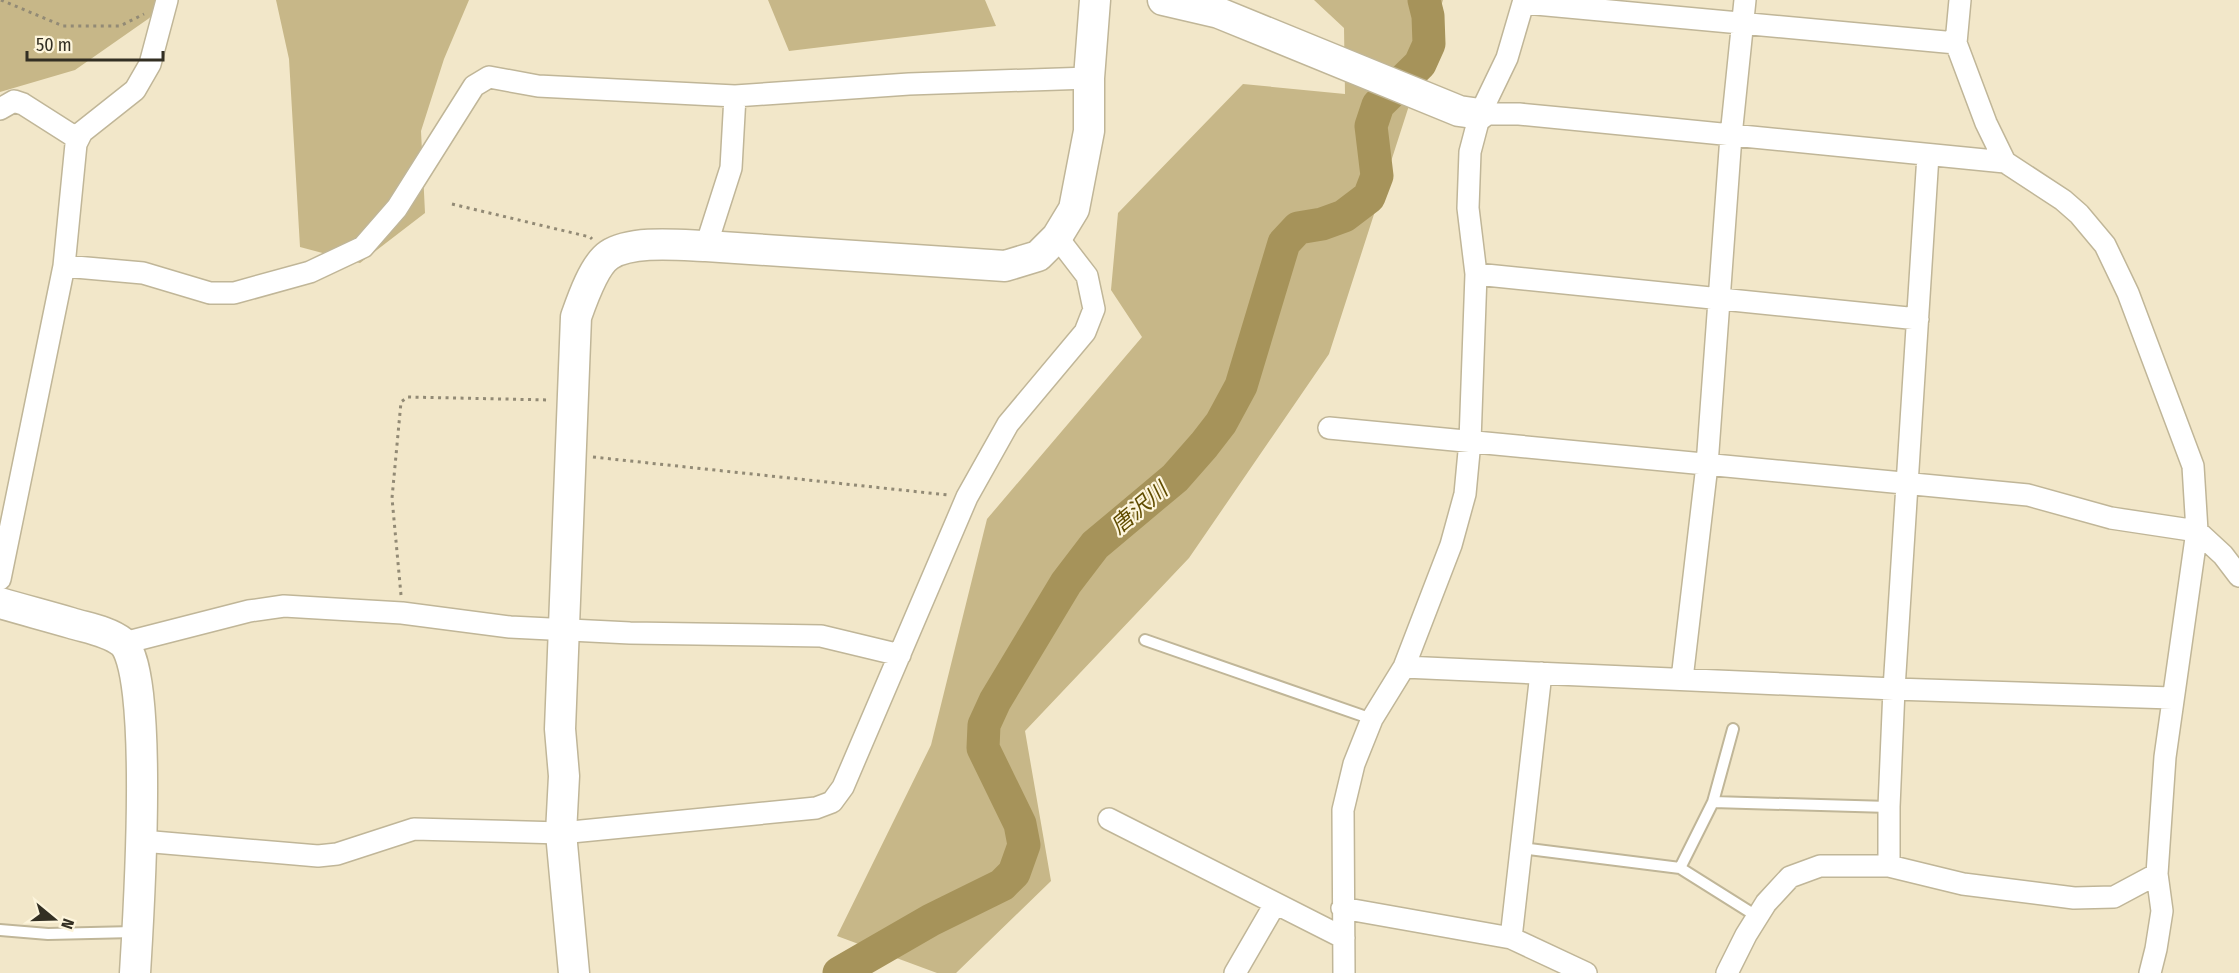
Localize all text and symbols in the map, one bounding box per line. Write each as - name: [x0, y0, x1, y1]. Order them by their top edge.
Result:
- scale bar: [27, 24, 164, 62]
- text: 50 m: [36, 34, 72, 56]
- water label: 唐沢川: [1105, 475, 1174, 540]
- north arrow: [24, 889, 84, 949]
- text: N: [57, 916, 78, 931]

